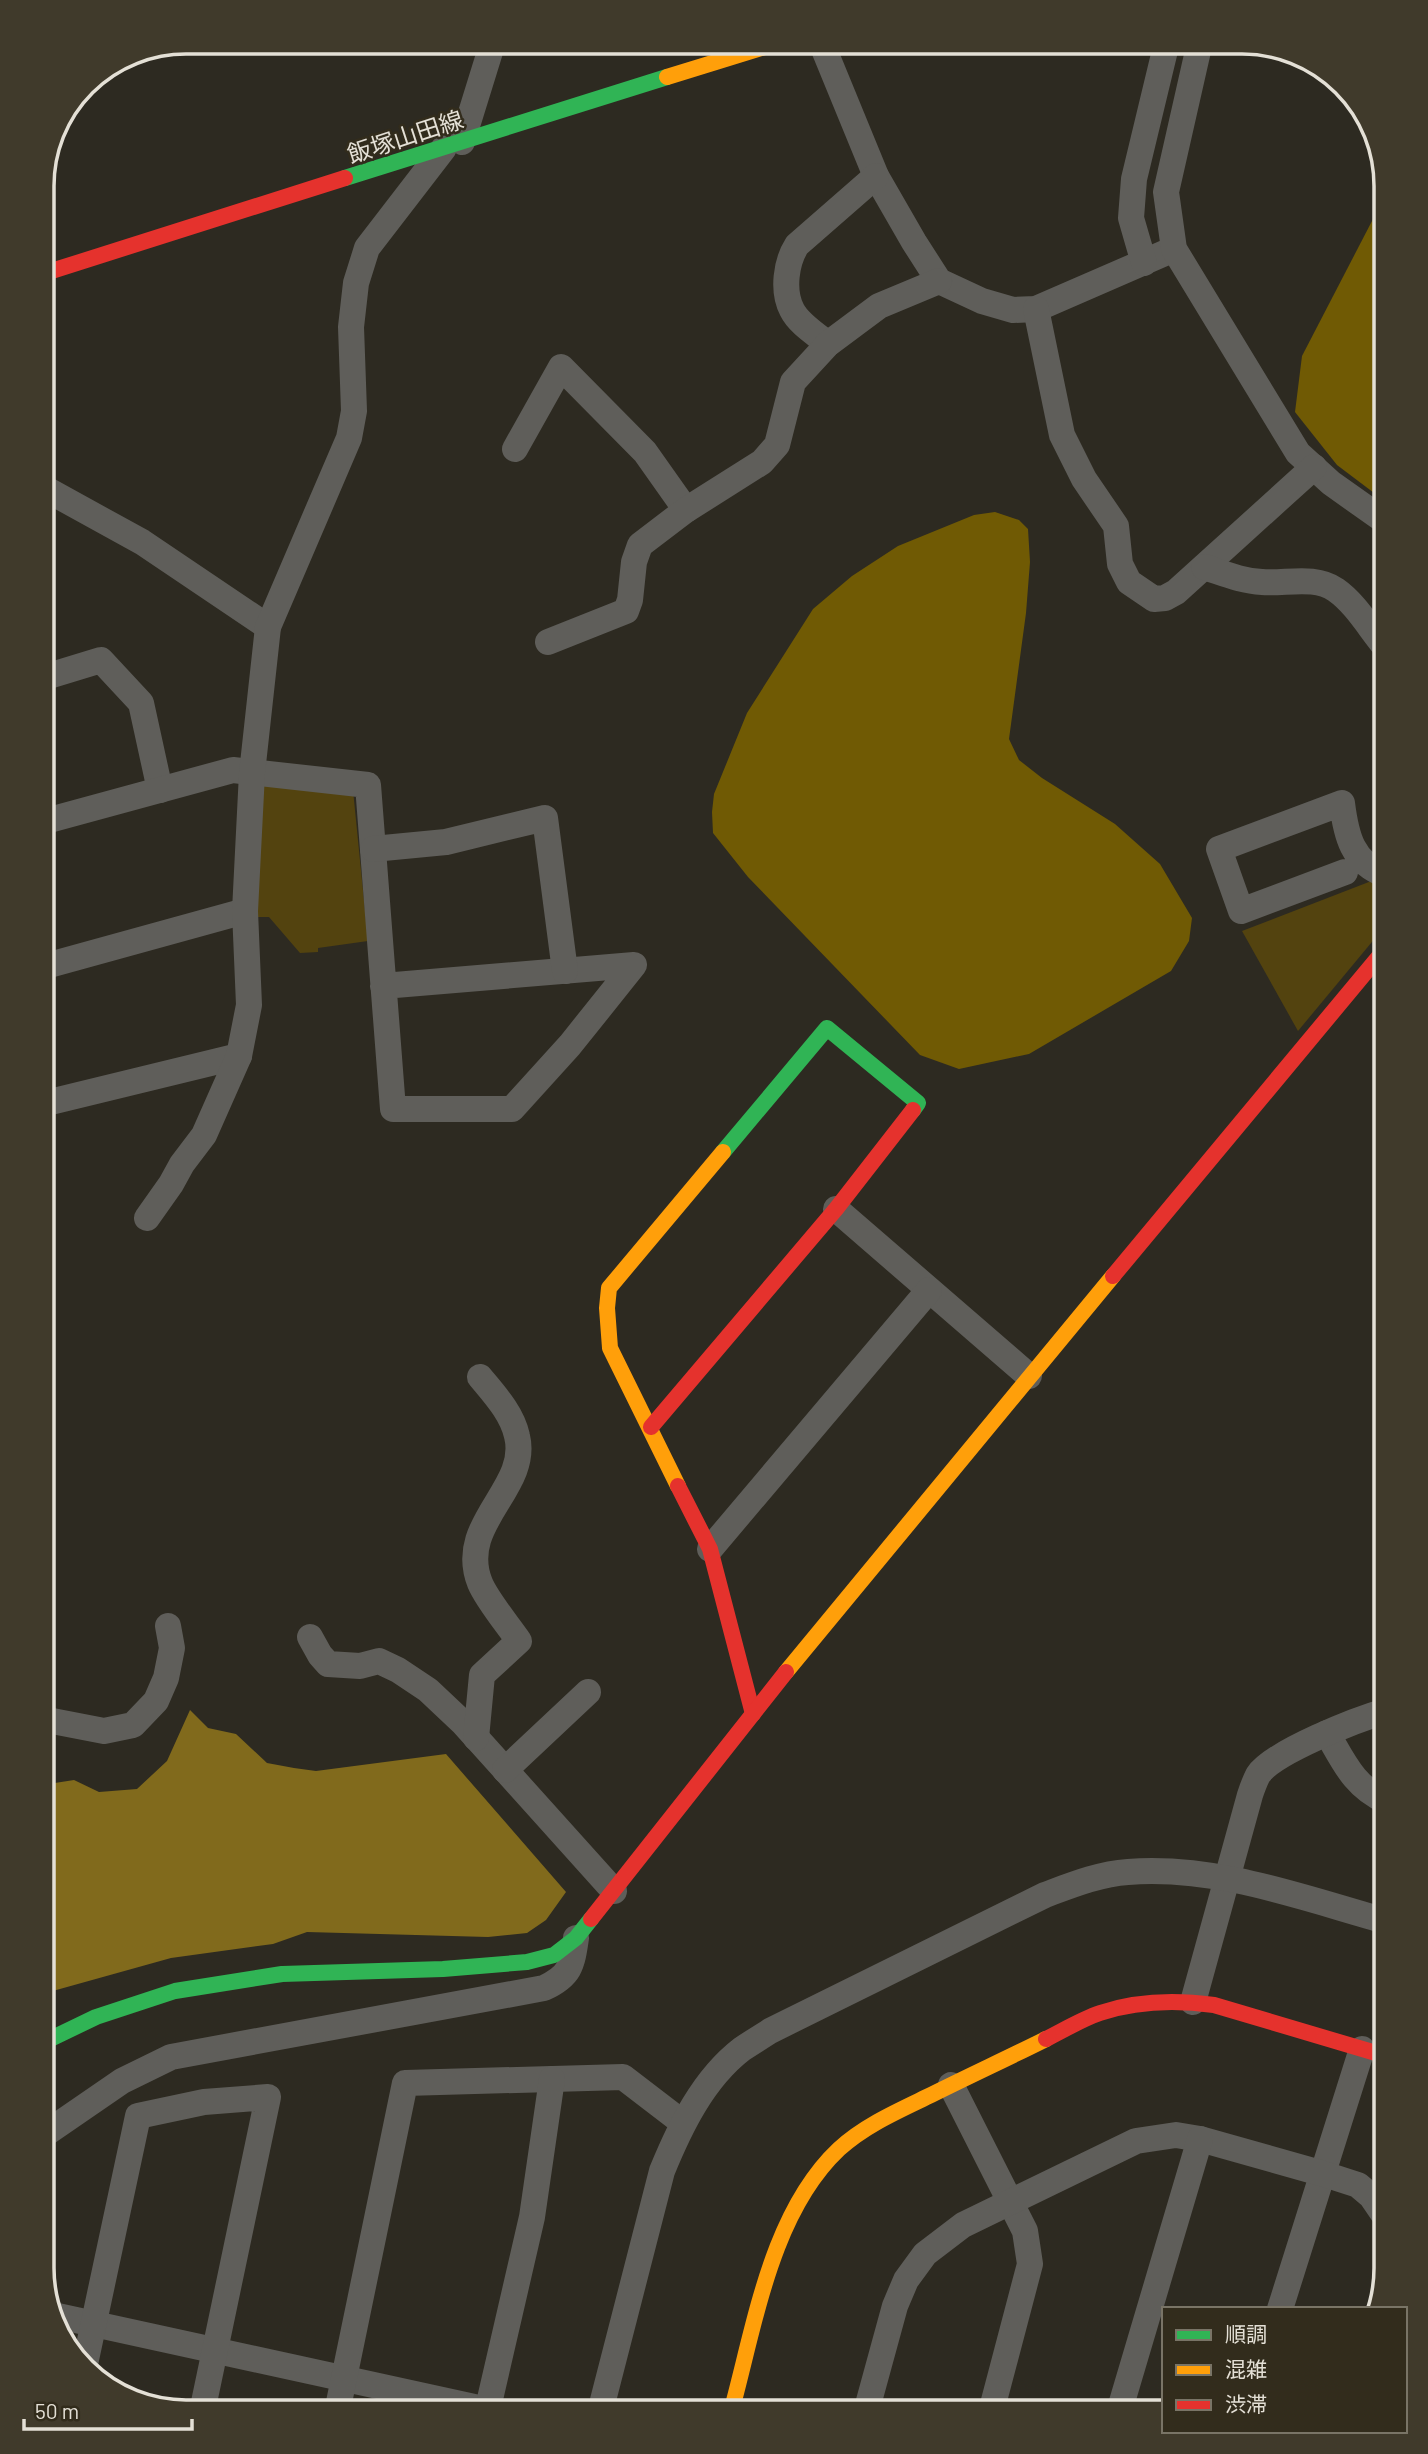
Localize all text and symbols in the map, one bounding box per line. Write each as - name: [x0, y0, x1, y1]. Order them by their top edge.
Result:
- street label: 飯塚山田線: [343, 104, 467, 168]
- legend: [1162, 2307, 1407, 2433]
- text: 順調: [1225, 2321, 1267, 2346]
- text: 混雑: [1225, 2356, 1267, 2381]
- scale bar: [24, 2388, 192, 2432]
- text: 渋滞: [1225, 2391, 1267, 2416]
- text: 50 m: [35, 2398, 79, 2423]

